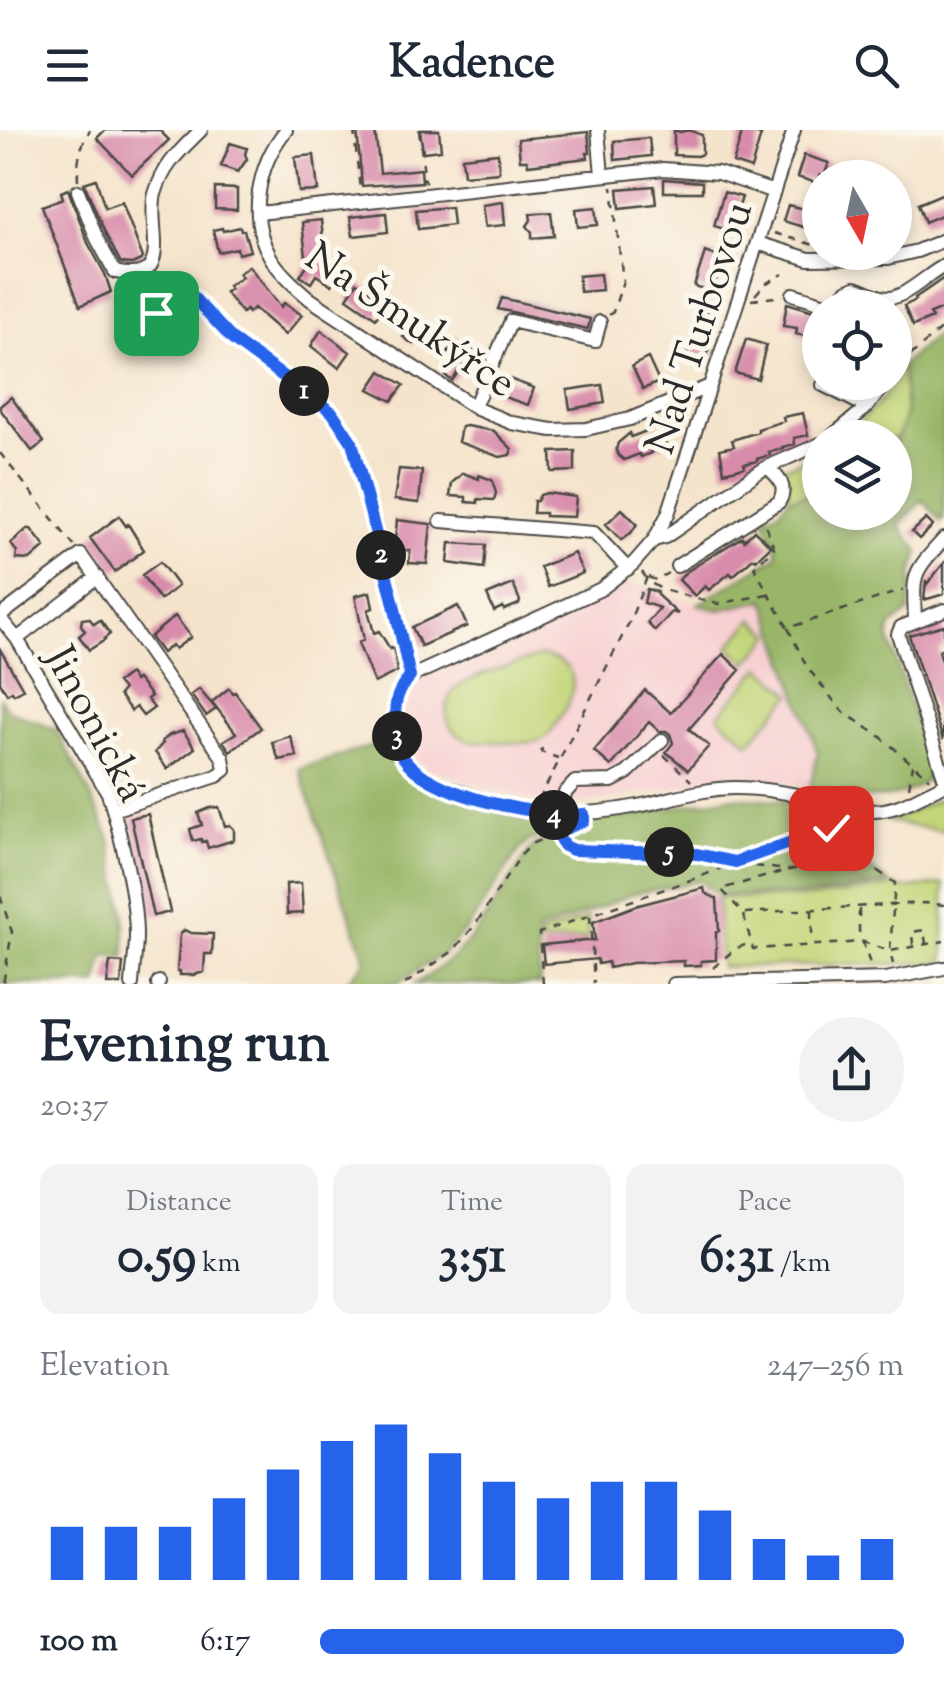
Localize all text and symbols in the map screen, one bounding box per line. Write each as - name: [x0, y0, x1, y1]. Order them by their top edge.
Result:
- text: Kadence: [389, 33, 555, 98]
- icon: menu: [40, 38, 95, 93]
- icon: search: [849, 38, 904, 93]
- north arrow: [802, 160, 912, 270]
- map controls: [802, 160, 912, 530]
- street label: Nad Turbovou: [633, 194, 771, 463]
- street label: Na Šmukýřce: [292, 229, 526, 415]
- pin: [114, 271, 199, 356]
- icon: arrive: [129, 286, 184, 341]
- button: locate: [802, 290, 912, 400]
- pin: 1: [279, 366, 329, 416]
- text: 1: [299, 371, 309, 411]
- button: layers: [802, 420, 912, 530]
- pin: 2: [356, 530, 406, 580]
- text: 2: [374, 535, 388, 575]
- street label: Jinonická: [26, 635, 160, 814]
- pin: 3: [372, 711, 422, 761]
- text: 3: [391, 716, 403, 756]
- pin: [789, 786, 874, 871]
- pin: 4: [529, 790, 579, 840]
- text: 4: [547, 795, 561, 835]
- icon: check: [804, 801, 859, 856]
- pin: 5: [644, 827, 694, 877]
- text: 5: [664, 832, 674, 872]
- text: Evening run: [40, 1007, 329, 1086]
- button: share: [799, 1017, 904, 1122]
- text: 20:37: [40, 1084, 109, 1130]
- text: Distance: [126, 1183, 232, 1223]
- text: Time: [441, 1183, 503, 1223]
- text: Pace: [738, 1183, 792, 1223]
- text: 0.59: [117, 1223, 196, 1295]
- text: 3:51: [438, 1223, 506, 1295]
- text: 6:31: [699, 1223, 774, 1295]
- text: km: [196, 1244, 241, 1284]
- text: /km: [774, 1244, 831, 1284]
- text: Elevation: [40, 1344, 170, 1390]
- text: 247–256 m: [767, 1344, 904, 1390]
- text: 100 m: [40, 1619, 118, 1665]
- text: 6:17: [200, 1619, 251, 1665]

